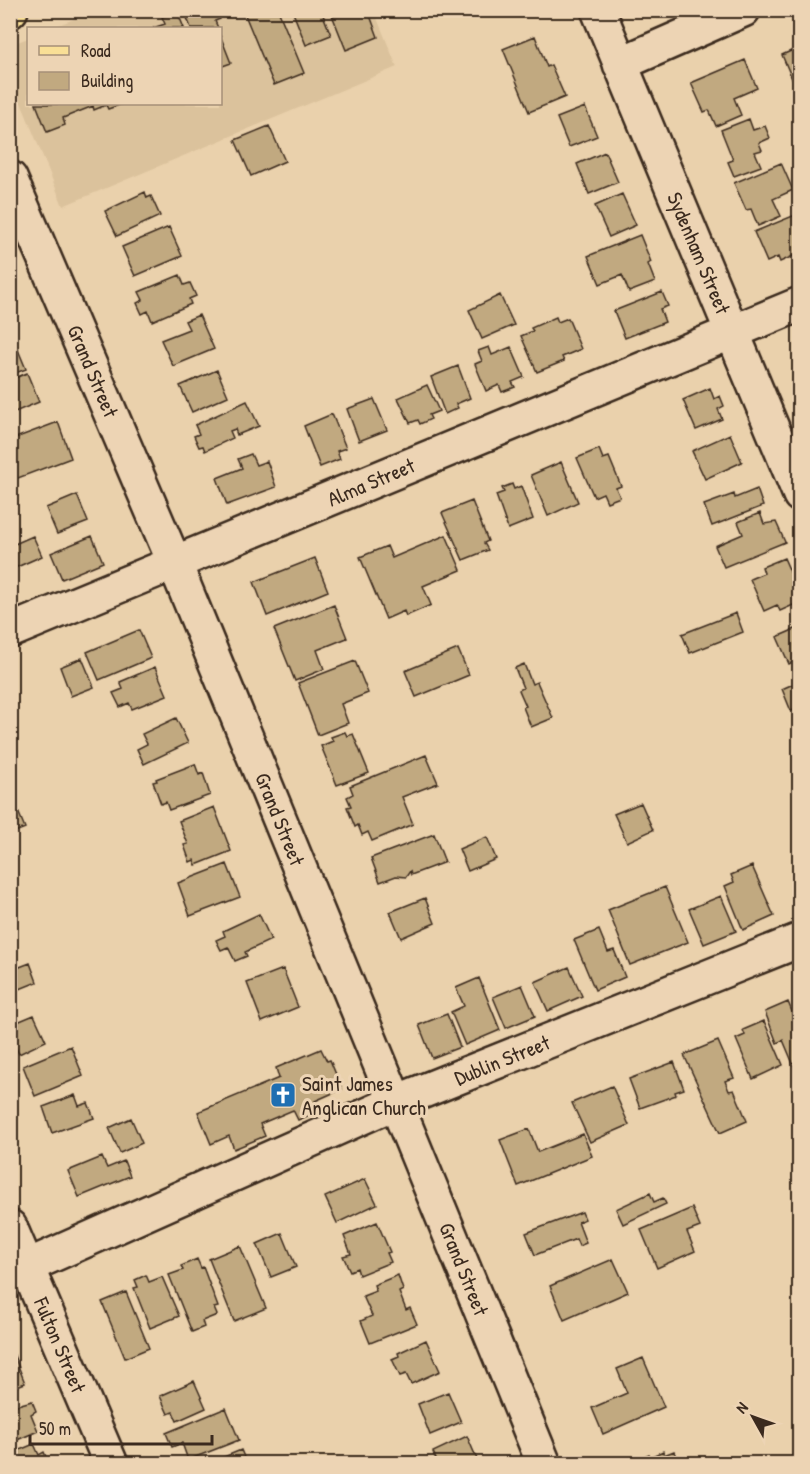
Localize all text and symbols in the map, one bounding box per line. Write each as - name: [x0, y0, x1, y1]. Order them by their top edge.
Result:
- legend: [27, 27, 222, 105]
- text: Road: [81, 38, 111, 63]
- text: Building: [81, 68, 133, 93]
- street label: Sydenham Street: [660, 188, 738, 319]
- street label: Grand Street: [61, 320, 126, 422]
- street label: Alma Street: [323, 450, 420, 513]
- street label: Grand Street: [248, 768, 312, 870]
- street label: Dublin Street: [450, 1027, 555, 1092]
- place label: Saint James Anglican Church: [302, 1069, 426, 1122]
- church icon: Saint James Anglican Church: [268, 1080, 298, 1110]
- street label: Grand Street: [432, 1218, 496, 1320]
- street label: Fulton Street: [27, 1292, 93, 1398]
- north arrow: [723, 1387, 783, 1447]
- text: N: [730, 1397, 753, 1418]
- scale bar: [30, 1408, 212, 1446]
- text: 50 m: [39, 1416, 71, 1441]

